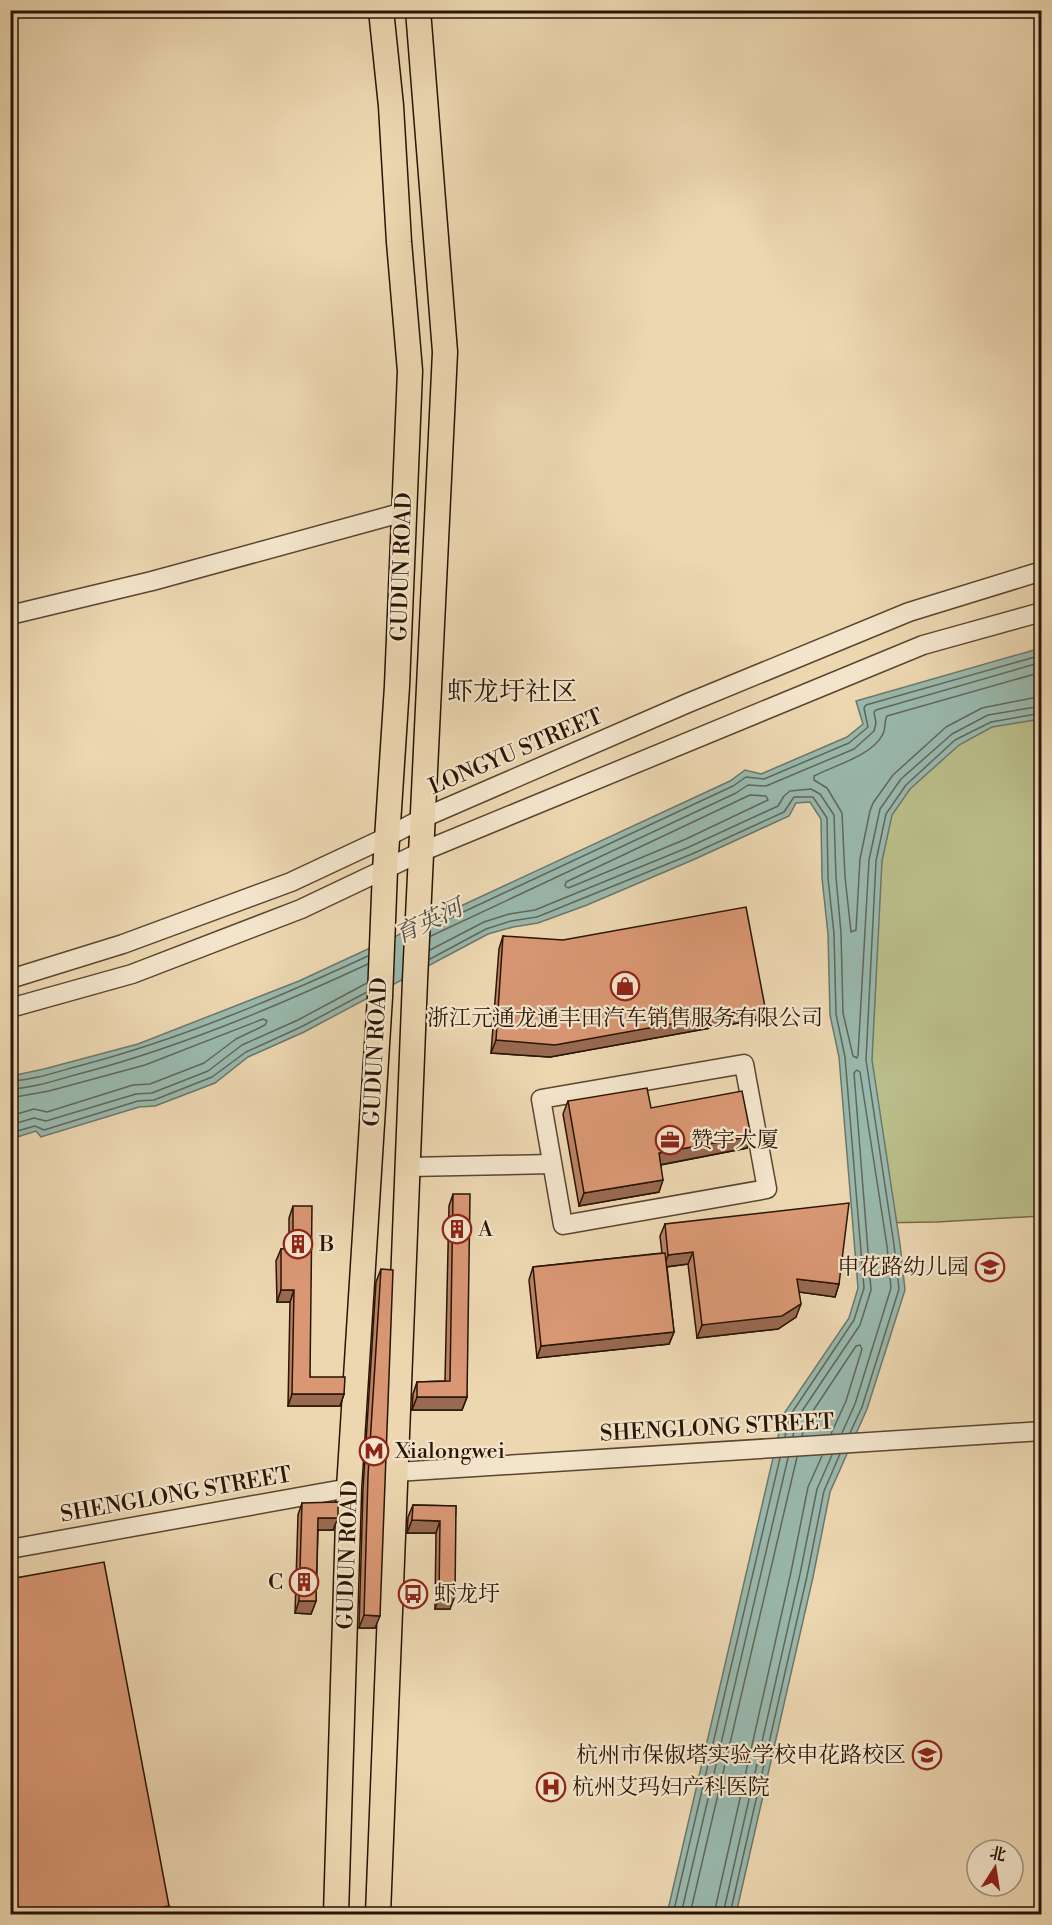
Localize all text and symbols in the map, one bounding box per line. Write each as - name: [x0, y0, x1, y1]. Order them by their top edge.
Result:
- street label: GUDUN ROAD: [386, 492, 418, 642]
- district label: 虾龙圩社区: [447, 676, 577, 708]
- street label: LONGYU STREET: [425, 703, 607, 801]
- water label: 育英河: [390, 892, 472, 951]
- shop icon: 浙江元通龙通丰田汽车销售服务有限公司: [609, 970, 641, 1002]
- street label: GUDUN ROAD: [359, 977, 393, 1127]
- place label: 浙江元通龙通丰田汽车销售服务有限公司: [427, 1005, 823, 1032]
- office icon: 赞宇大厦: [654, 1124, 686, 1156]
- place label: 赞宇大厦: [691, 1127, 779, 1154]
- building icon: A: [441, 1213, 473, 1245]
- place label: A: [477, 1216, 494, 1243]
- building icon: B: [282, 1228, 314, 1260]
- place label: B: [318, 1231, 334, 1258]
- school or university icon: 申花路幼儿园: [974, 1251, 1006, 1283]
- place label: 申花路幼儿园: [837, 1254, 969, 1281]
- street label: SHENGLONG STREET: [599, 1408, 835, 1448]
- metro station icon: Xialongwei: [358, 1435, 390, 1467]
- place label: Xialongwei: [394, 1438, 505, 1465]
- street label: SHENGLONG STREET: [58, 1461, 294, 1529]
- street label: GUDUN ROAD: [332, 1480, 364, 1630]
- building icon: C: [288, 1566, 320, 1598]
- place label: C: [268, 1569, 283, 1596]
- bus stop icon: 虾龙圩: [397, 1578, 429, 1610]
- place label: 虾龙圩: [434, 1581, 500, 1608]
- school or university icon: 杭州市保俶塔实验学校申花路校区: [911, 1739, 943, 1771]
- place label: 杭州市保俶塔实验学校申花路校区: [576, 1742, 906, 1769]
- hospital icon: 杭州艾玛妇产科医院: [535, 1771, 567, 1803]
- place label: 杭州艾玛妇产科医院: [572, 1774, 770, 1801]
- north arrow: [965, 1838, 1025, 1898]
- text: 北: [988, 1843, 1008, 1866]

